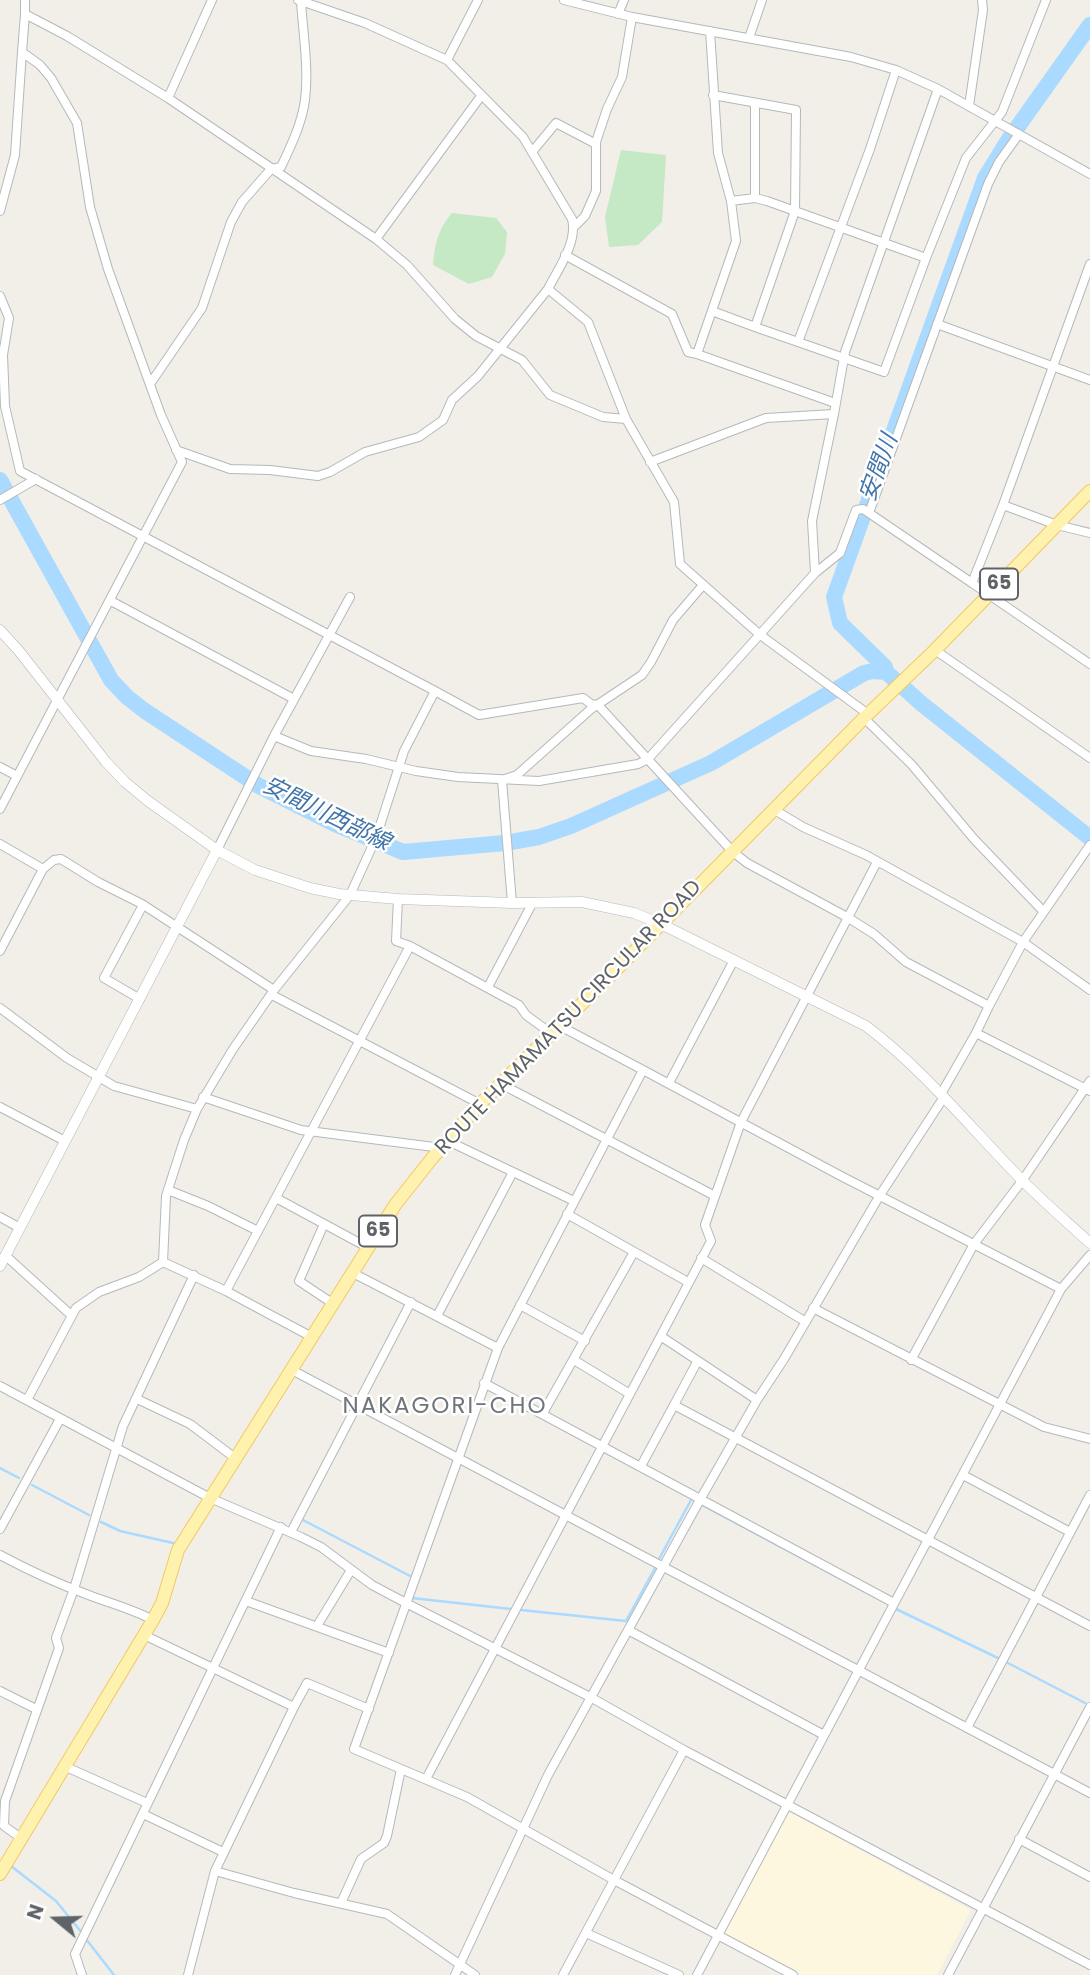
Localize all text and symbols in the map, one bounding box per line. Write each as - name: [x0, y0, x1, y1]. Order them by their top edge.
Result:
- water label: 安間川: [855, 431, 905, 505]
- road number: 65: [980, 568, 1018, 600]
- water label: 安間川西部線: [258, 772, 394, 858]
- street label: ROUTE HAMAMATSU CIRCULAR ROAD: [431, 875, 707, 1161]
- road number: 65: [359, 1216, 397, 1246]
- district label: NAKAGORI-CHO: [344, 1393, 546, 1421]
- north arrow: [21, 1884, 91, 1954]
- text: N: [21, 1901, 51, 1923]

